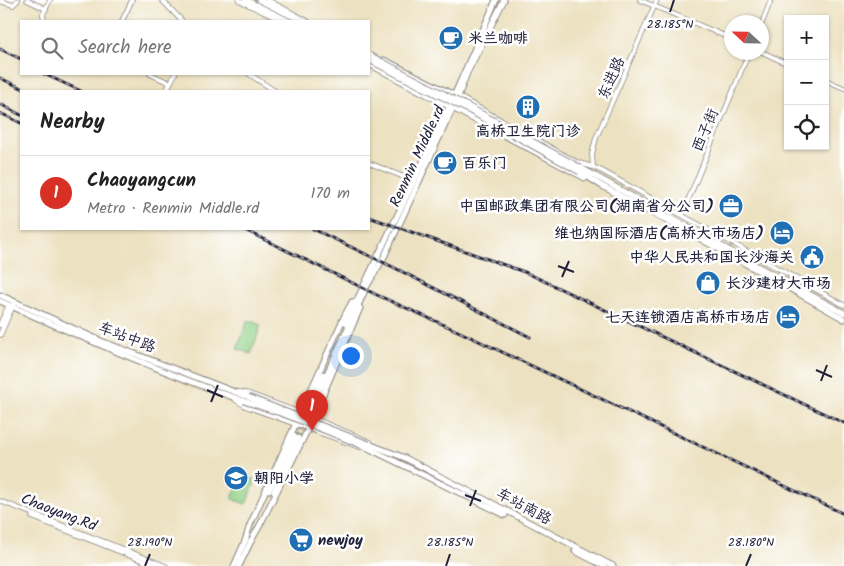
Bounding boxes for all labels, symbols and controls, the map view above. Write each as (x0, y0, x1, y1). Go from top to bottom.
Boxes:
text: 28.185°N (647, 15, 693, 34)
north arrow (724, 15, 769, 60)
map controls (784, 15, 829, 150)
button: + (784, 15, 829, 60)
search box (20, 20, 370, 75)
cafe icon: 米兰咖啡 (438, 25, 464, 51)
place label: 米兰咖啡 (468, 27, 528, 51)
text: Search here (78, 33, 172, 63)
icon: search (38, 34, 66, 62)
street label: 东进路 (592, 53, 632, 104)
button: − (784, 60, 829, 105)
building icon: 高桥卫生院门诊 (515, 94, 541, 120)
street label: Renmin Middle.rd (384, 101, 452, 211)
street label: 西子街 (686, 105, 726, 156)
button: locate (784, 105, 829, 150)
text: Nearby (40, 106, 105, 139)
place label: 高桥卫生院门诊 (475, 120, 581, 144)
cafe icon: 百乐门 (432, 150, 458, 176)
place label: 百乐门 (462, 152, 507, 176)
text: Chaoyangcun (87, 166, 196, 196)
text: 1 (54, 181, 58, 206)
text: 170 m (310, 181, 350, 206)
office icon: 中国邮政集团有限公司(湖南省分公司) (718, 193, 744, 219)
place label: 中国邮政集团有限公司(湖南省分公司) (459, 195, 714, 219)
text: Metro · Renmin Middle.rd (87, 196, 259, 221)
hotel icon: 维也纳国际酒店(高桥大市场店) (769, 220, 795, 246)
place label: 维也纳国际酒店(高桥大市场店) (554, 222, 764, 246)
public building icon: 中华人民共和国长沙海关 (799, 244, 825, 270)
place label: 中华人民共和国长沙海关 (629, 246, 794, 270)
shop icon: 长沙建材大市场 (695, 270, 721, 296)
place label: 长沙建材大市场 (726, 272, 831, 296)
hotel icon: 七天连锁酒店高桥市场店 (775, 304, 801, 330)
place label: 七天连锁酒店高桥市场店 (605, 306, 770, 330)
street label: 车站中路 (94, 316, 159, 360)
your location (338, 343, 364, 369)
pin: 1 (296, 390, 328, 431)
school or university icon: 朝阳小学 (223, 465, 249, 491)
place label: 朝阳小学 (254, 467, 314, 491)
street label: 车站南路 (491, 482, 556, 532)
street label: Chaoyang.Rd (17, 487, 101, 539)
supermarket icon: newjoy (288, 527, 314, 553)
place label: newjoy (318, 529, 363, 553)
text: 28.190°N (128, 533, 172, 552)
text: 28.185°N (427, 533, 473, 552)
text: 28.180°N (728, 533, 774, 552)

